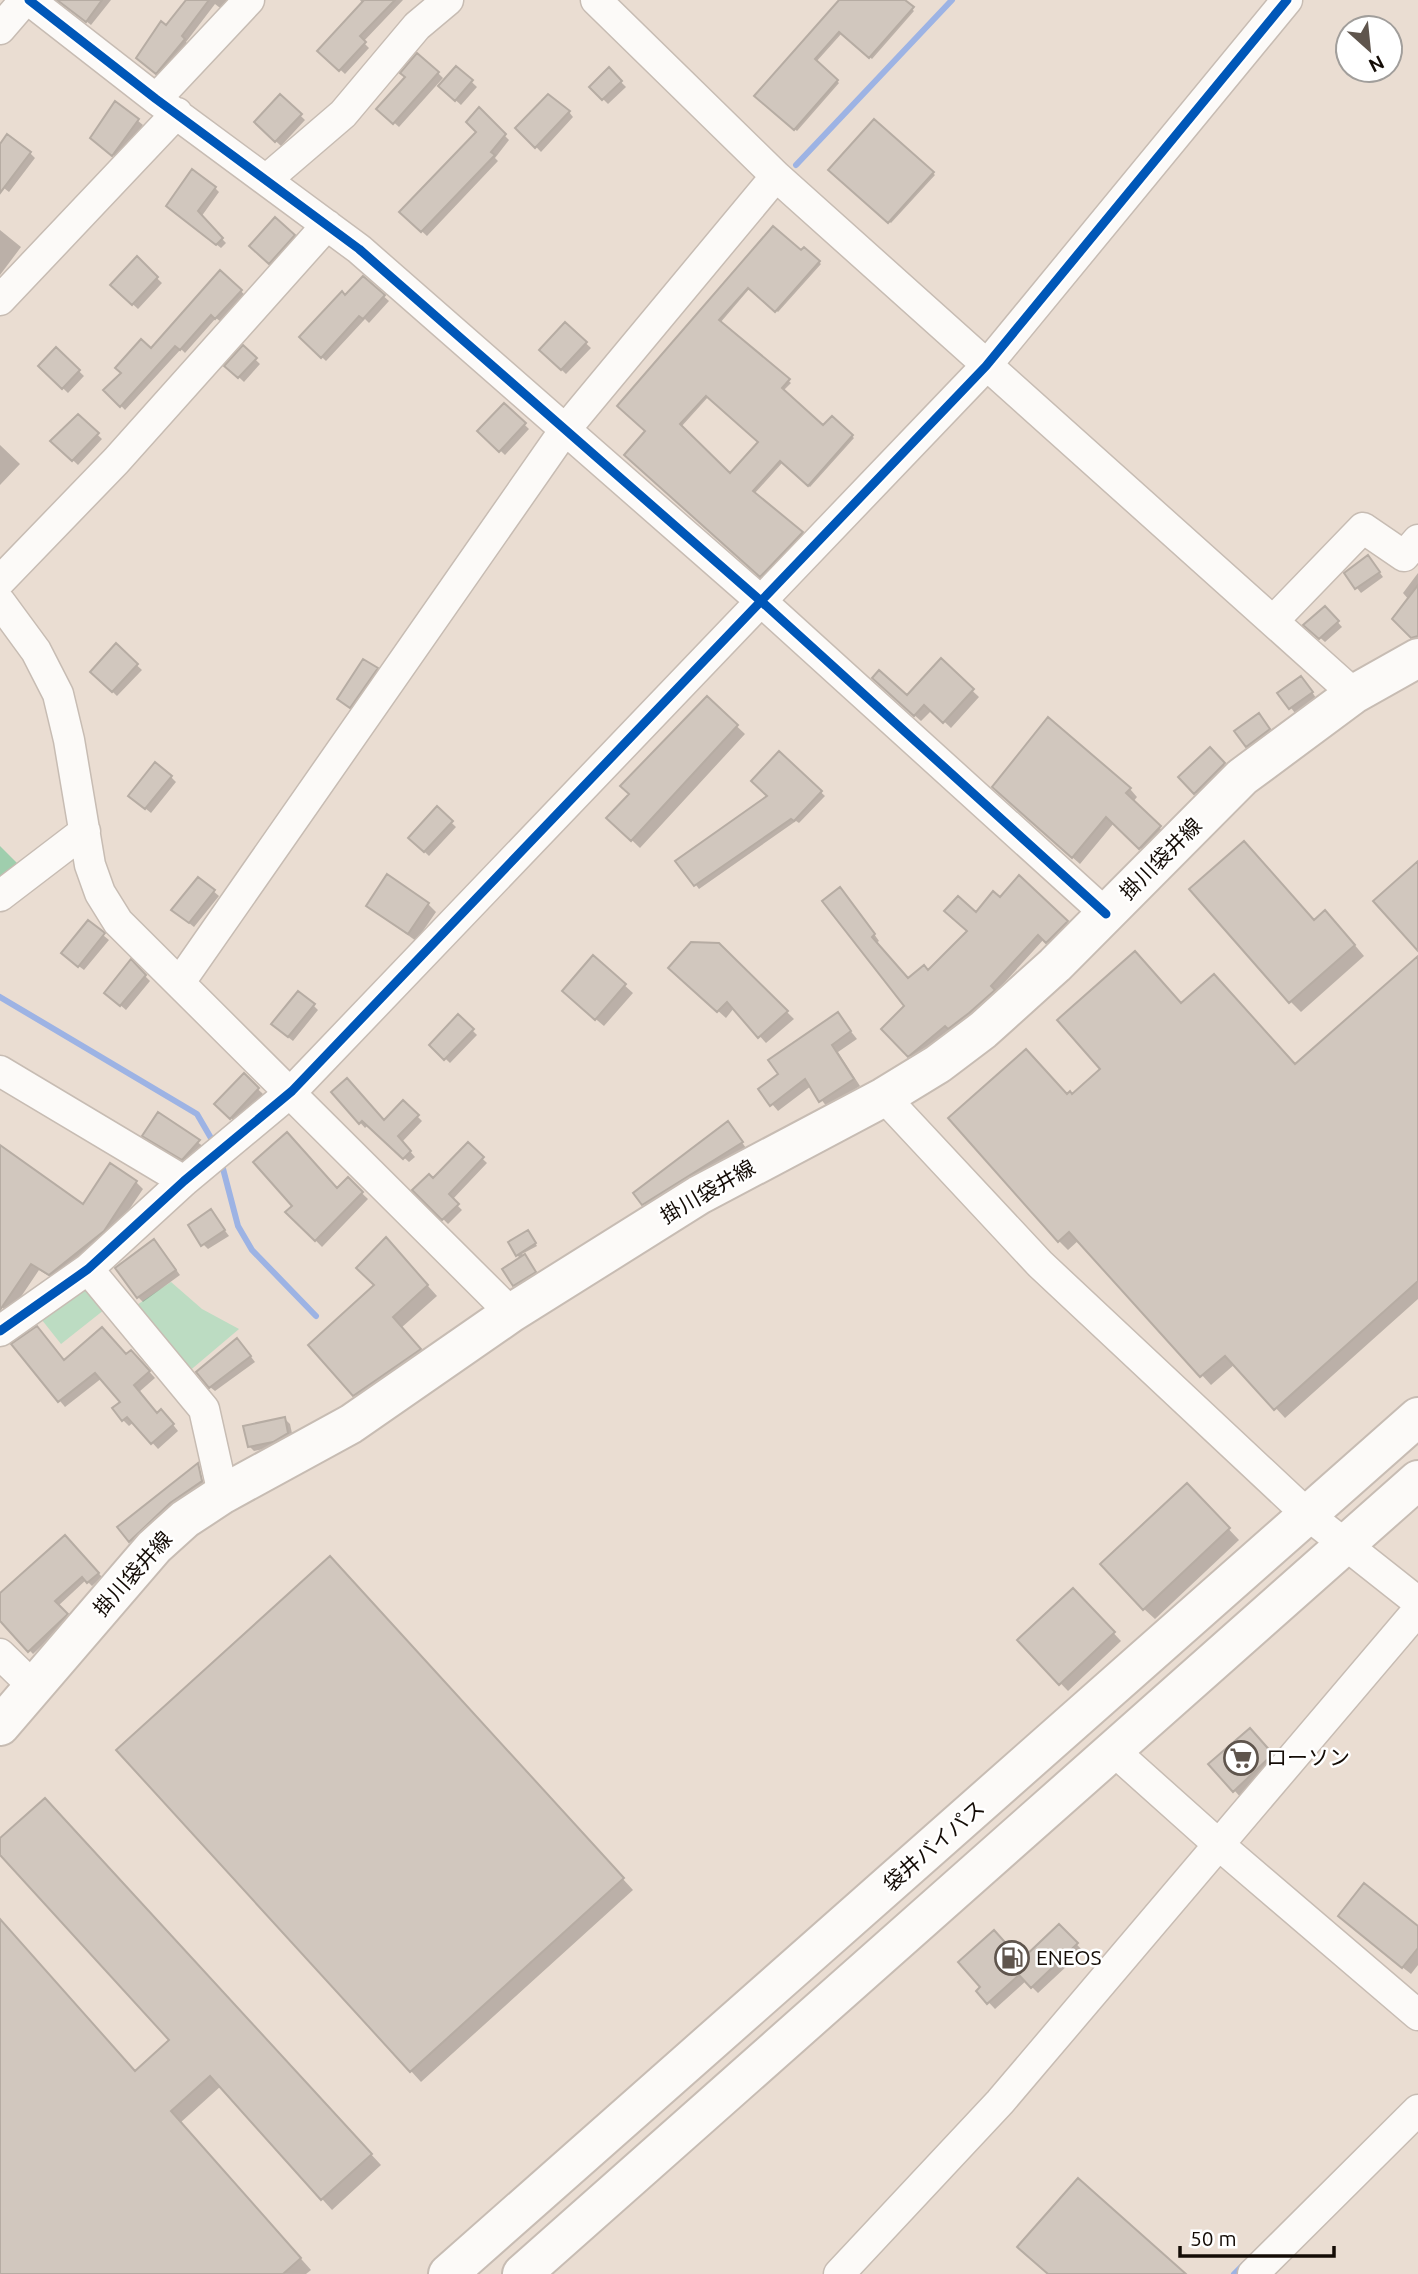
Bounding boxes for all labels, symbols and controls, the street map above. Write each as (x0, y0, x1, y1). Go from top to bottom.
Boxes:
north arrow (1334, 14, 1404, 84)
text: N (1365, 51, 1388, 77)
street label: 掛川袋井線 (1115, 813, 1206, 904)
street label: 掛川袋井線 (656, 1154, 759, 1228)
street label: 掛川袋井線 (88, 1526, 176, 1620)
supermarket icon: ローソン (1222, 1739, 1260, 1777)
place label: ローソン (1266, 1745, 1350, 1769)
street label: 袋井バイパス (878, 1795, 989, 1896)
fuel station icon: ENEOS (993, 1939, 1031, 1977)
place label: ENEOS (1036, 1945, 1102, 1969)
scale bar (1180, 2214, 1334, 2258)
text: 50 m (1190, 2226, 1237, 2250)

